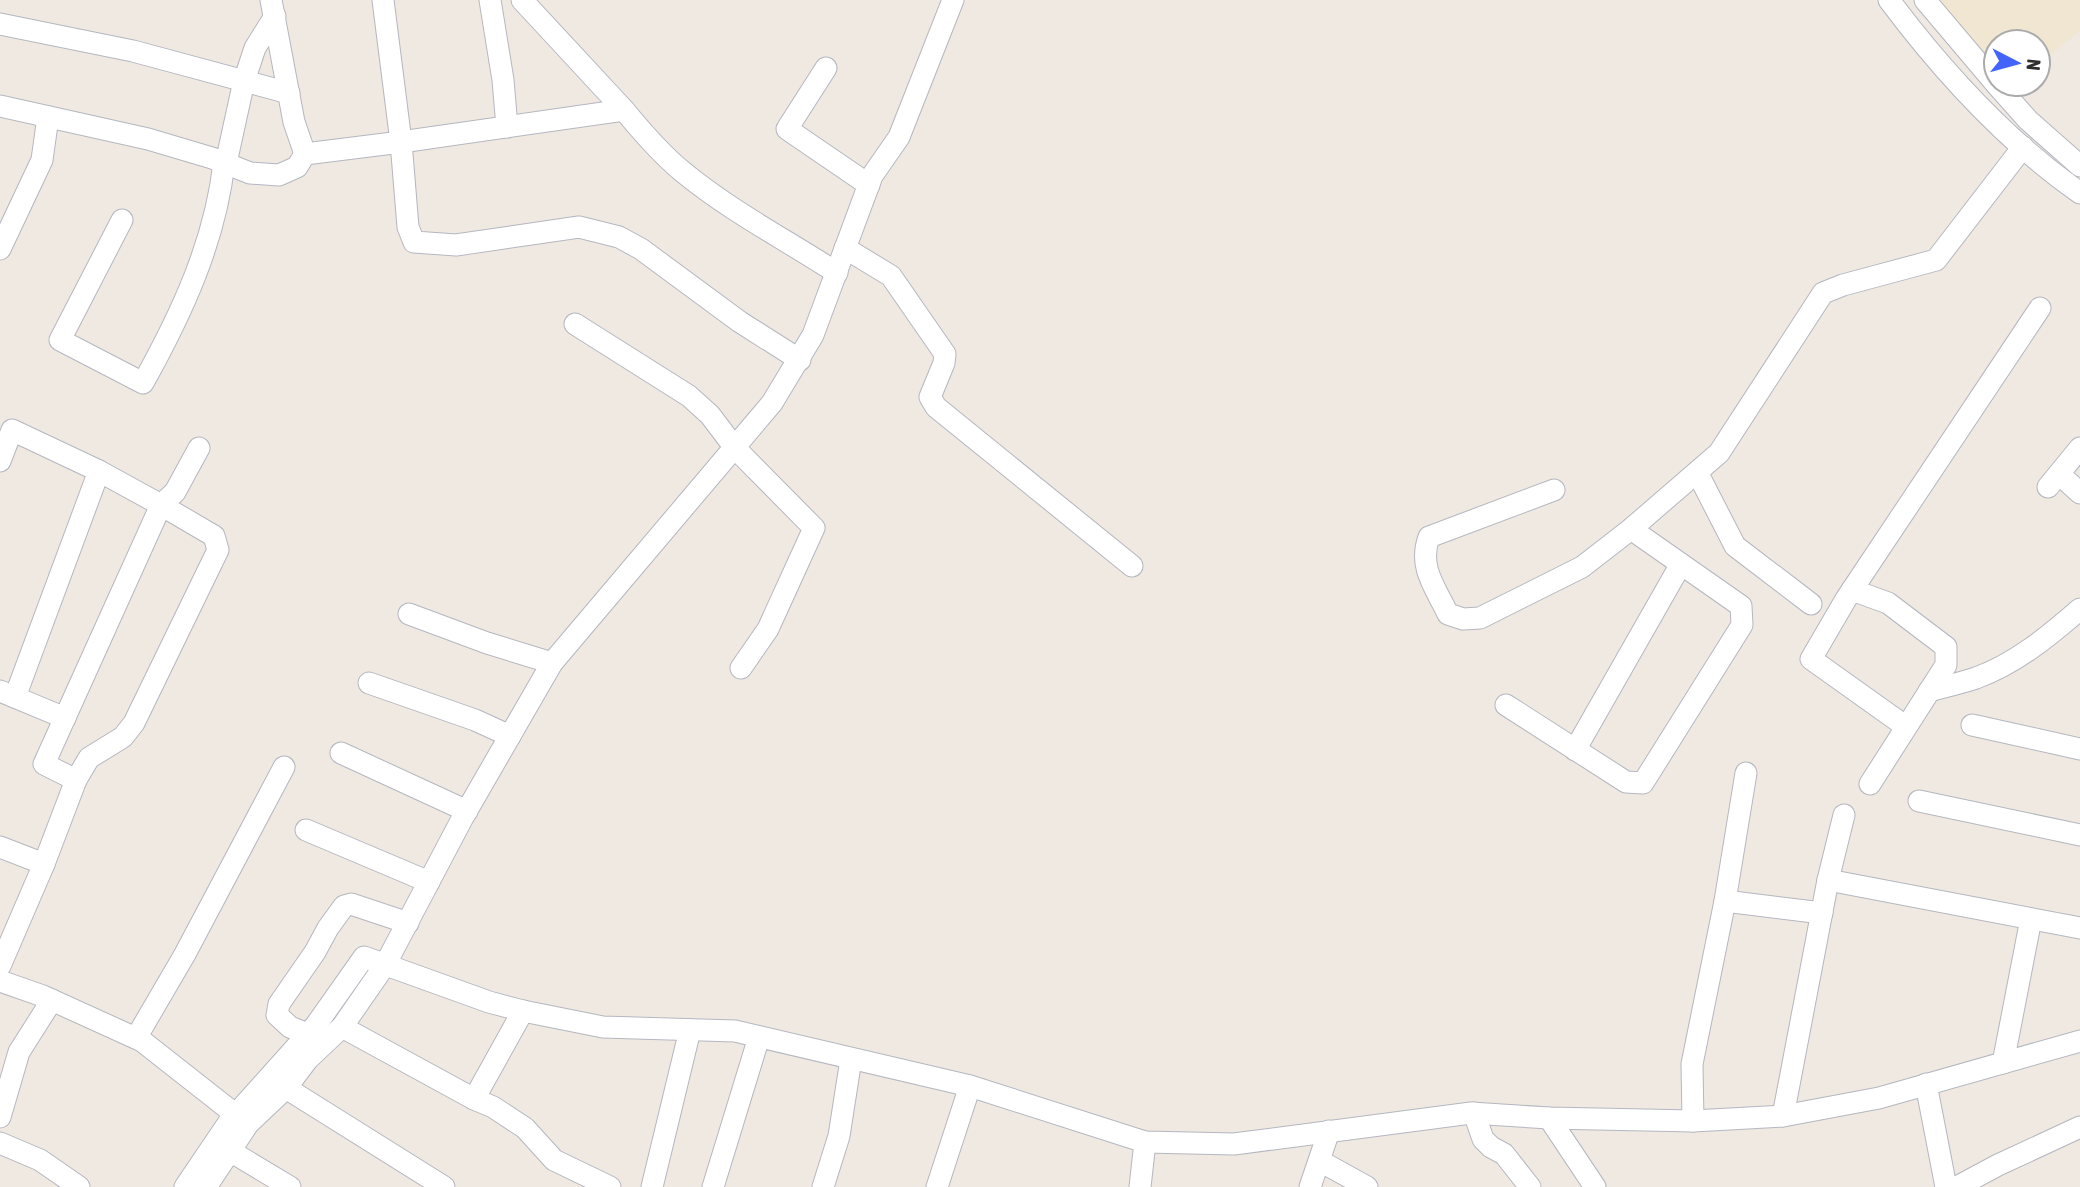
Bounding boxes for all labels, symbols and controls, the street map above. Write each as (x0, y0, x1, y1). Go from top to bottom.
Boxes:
north arrow (1982, 28, 2052, 98)
text: N (2022, 58, 2045, 72)

